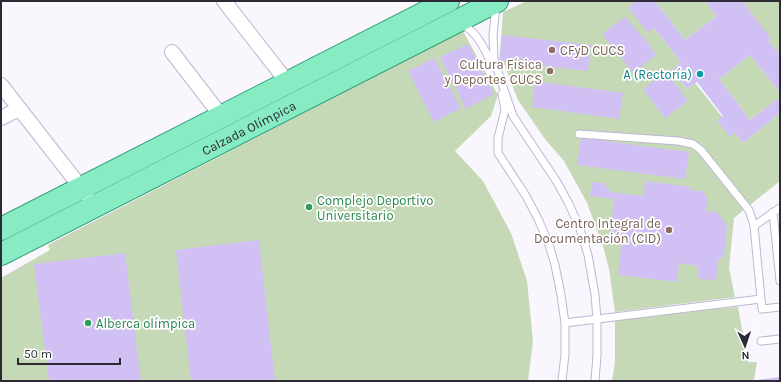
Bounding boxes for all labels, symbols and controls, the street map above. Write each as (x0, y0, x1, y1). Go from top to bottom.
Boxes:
place label: CFyD CUCS (560, 43, 624, 58)
marker: CFyD CUCS (547, 45, 557, 55)
place label: Cultura Física y Deportes CUCS (443, 57, 542, 87)
marker: Cultura Física y Deportes CUCS (545, 66, 555, 76)
place label: A (Rectoría) (623, 67, 692, 82)
marker: A (Rectoría) (695, 69, 705, 79)
street label: Calzada Olímpica (199, 98, 298, 158)
place label: Complejo Deportivo Universitario (317, 193, 433, 223)
marker: Complejo Deportivo Universitario (304, 202, 314, 212)
place label: Centro Integral de Documentación (CID) (534, 216, 661, 246)
marker: Centro Integral de Documentación (CID) (664, 225, 674, 235)
place label: Alberca olímpica (96, 316, 195, 331)
marker: Alberca olímpica (83, 318, 93, 328)
north arrow (725, 326, 765, 366)
scale bar (18, 340, 120, 366)
text: 50 m (24, 347, 52, 361)
text: N (741, 349, 750, 362)

